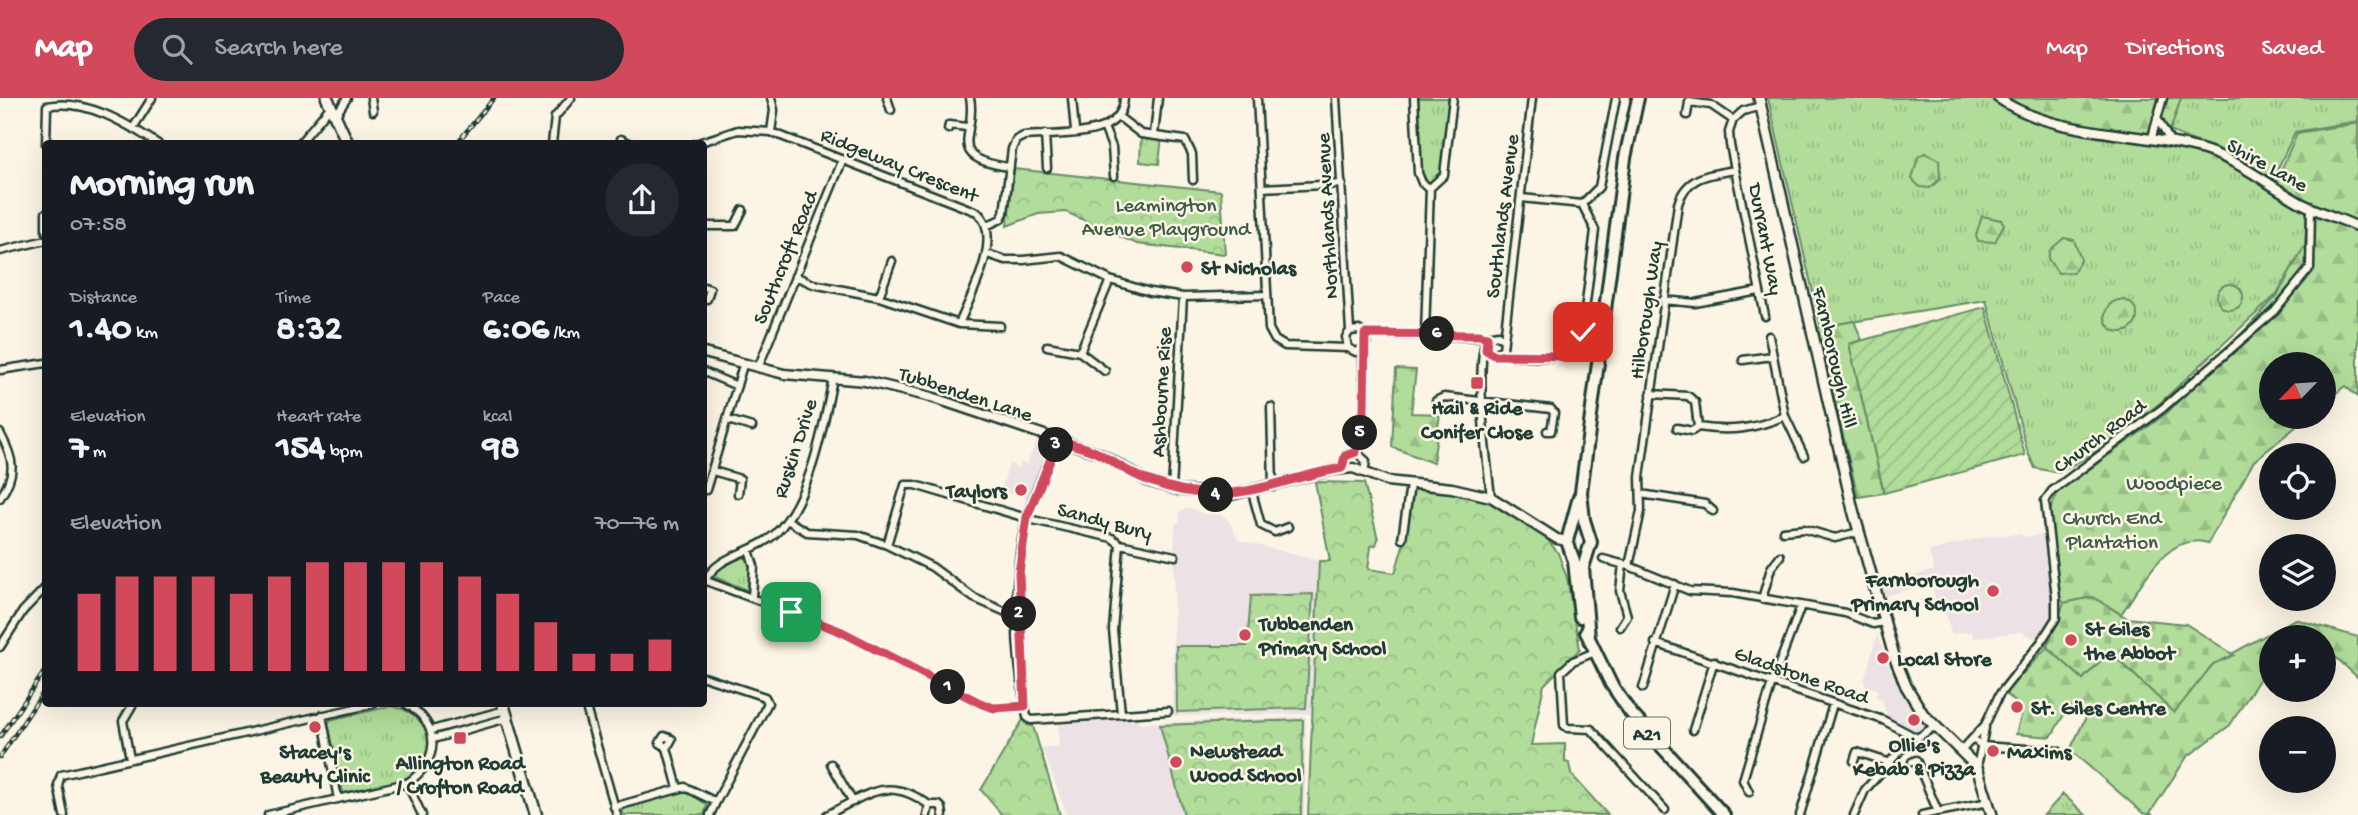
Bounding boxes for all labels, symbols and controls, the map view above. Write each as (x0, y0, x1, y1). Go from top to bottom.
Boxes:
search box (134, 18, 624, 81)
text: Map (35, 30, 92, 68)
icon: search (158, 30, 196, 68)
text: Search here (214, 34, 343, 65)
text: Map (2046, 35, 2088, 64)
text: Directions (2126, 35, 2224, 64)
text: Saved (2262, 35, 2323, 64)
street label: Ridgeway Crescent (816, 124, 983, 211)
street label: Northlands Avenue (1313, 131, 1346, 300)
street label: Southlands Avenue (1482, 132, 1527, 300)
street label: Shire Lane (2221, 135, 2312, 200)
button: share (605, 163, 679, 237)
text: Morning run (70, 164, 254, 208)
street label: Durrant Way (1740, 180, 1787, 298)
street label: Southcroft Road (749, 186, 826, 329)
park label: Leamington Avenue Playground (1082, 195, 1252, 244)
text: 07:58 (70, 212, 127, 239)
street label: Hilborough Way (1626, 240, 1671, 381)
place label: St Nicholas (1201, 258, 1297, 283)
marker: St Nicholas (1179, 259, 1195, 275)
street label: Farnborough Hill (1804, 284, 1861, 431)
text: Distance (70, 287, 137, 310)
text: Time (276, 287, 311, 310)
text: Pace (483, 287, 520, 310)
pin (1553, 302, 1613, 362)
text: 1.40 (70, 310, 132, 351)
text: 8:32 (276, 310, 342, 351)
text: 6:06 (483, 310, 549, 351)
icon: check (1564, 313, 1602, 351)
pin: 6 (1420, 316, 1454, 352)
text: km (132, 322, 158, 345)
text: /km (549, 322, 580, 345)
text: 6 (1432, 322, 1441, 345)
street label: Ashbourne Rise (1148, 325, 1179, 458)
north arrow (2259, 352, 2336, 429)
map controls (2259, 352, 2336, 793)
street label: Tubbenden Lane (894, 363, 1036, 430)
marker: Hail & Ride Conifer Close (1469, 375, 1485, 391)
street label: Church Road (2050, 394, 2154, 481)
street label: Ruskin Drive (769, 395, 826, 502)
place label: Hail & Ride Conifer Close (1420, 398, 1534, 447)
text: Elevation (70, 406, 146, 429)
text: Heart rate (276, 406, 361, 429)
text: kcal (483, 406, 512, 429)
pin: 5 (1342, 416, 1378, 450)
text: 5 (1355, 421, 1365, 444)
pin: 3 (1038, 428, 1074, 462)
text: 7 (70, 429, 88, 470)
text: 154 (276, 429, 325, 470)
text: 98 (483, 429, 519, 470)
text: 3 (1051, 433, 1060, 456)
text: m (88, 441, 106, 464)
text: bpm (325, 441, 363, 464)
button: locate (2259, 443, 2336, 520)
park label: Woodpiece (2126, 473, 2223, 498)
pin: 4 (1198, 478, 1234, 512)
place label: Taylors (944, 481, 1008, 506)
marker: Taylors (1013, 482, 1029, 498)
text: 4 (1211, 483, 1220, 506)
street label: Sandy Bury (1054, 499, 1154, 548)
park label: Church End Plantation (2063, 508, 2163, 557)
text: Elevation (70, 511, 161, 538)
text: 70–76 m (594, 511, 679, 538)
button: layers (2259, 534, 2336, 611)
place label: Farnborough Primary School (1851, 570, 1980, 619)
pin (761, 582, 821, 642)
marker: Farnborough Primary School (1985, 583, 2001, 599)
icon: arrive (772, 593, 810, 631)
pin: 2 (1002, 596, 1036, 632)
text: 2 (1014, 602, 1023, 625)
place label: Tubbenden Primary School (1257, 614, 1387, 663)
place label: St Giles the Abbot (2083, 619, 2177, 668)
button: + (2259, 625, 2336, 702)
marker: Tubbenden Primary School (1237, 627, 1253, 643)
marker: St Giles the Abbot (2063, 632, 2079, 648)
street label: Gladstone Road (1730, 643, 1873, 713)
place label: Local Store (1897, 649, 1993, 674)
marker: Local Store (1875, 650, 1891, 666)
pin: 1 (930, 670, 965, 704)
text: 1 (944, 675, 951, 698)
place label: St. Giles Centre (2031, 698, 2167, 723)
marker: St. Giles Centre (2009, 699, 2025, 715)
marker: Ollie's Kebab & Pizza (1906, 712, 1922, 728)
button: − (2259, 716, 2336, 793)
road number: A21 (1624, 718, 1670, 748)
marker: Stacey's Beauty Clinic (307, 719, 323, 735)
marker: Allington Road / Crofton Road (452, 730, 468, 746)
place label: Ollie's Kebab & Pizza (1852, 735, 1976, 784)
place label: Newstead Wood School (1189, 741, 1302, 790)
place label: Stacey's Beauty Clinic (259, 742, 371, 791)
place label: Maxims (2007, 742, 2073, 767)
marker: Maxims (1985, 743, 2001, 759)
place label: Allington Road / Crofton Road (395, 753, 527, 802)
marker: Newstead Wood School (1168, 754, 1184, 770)

